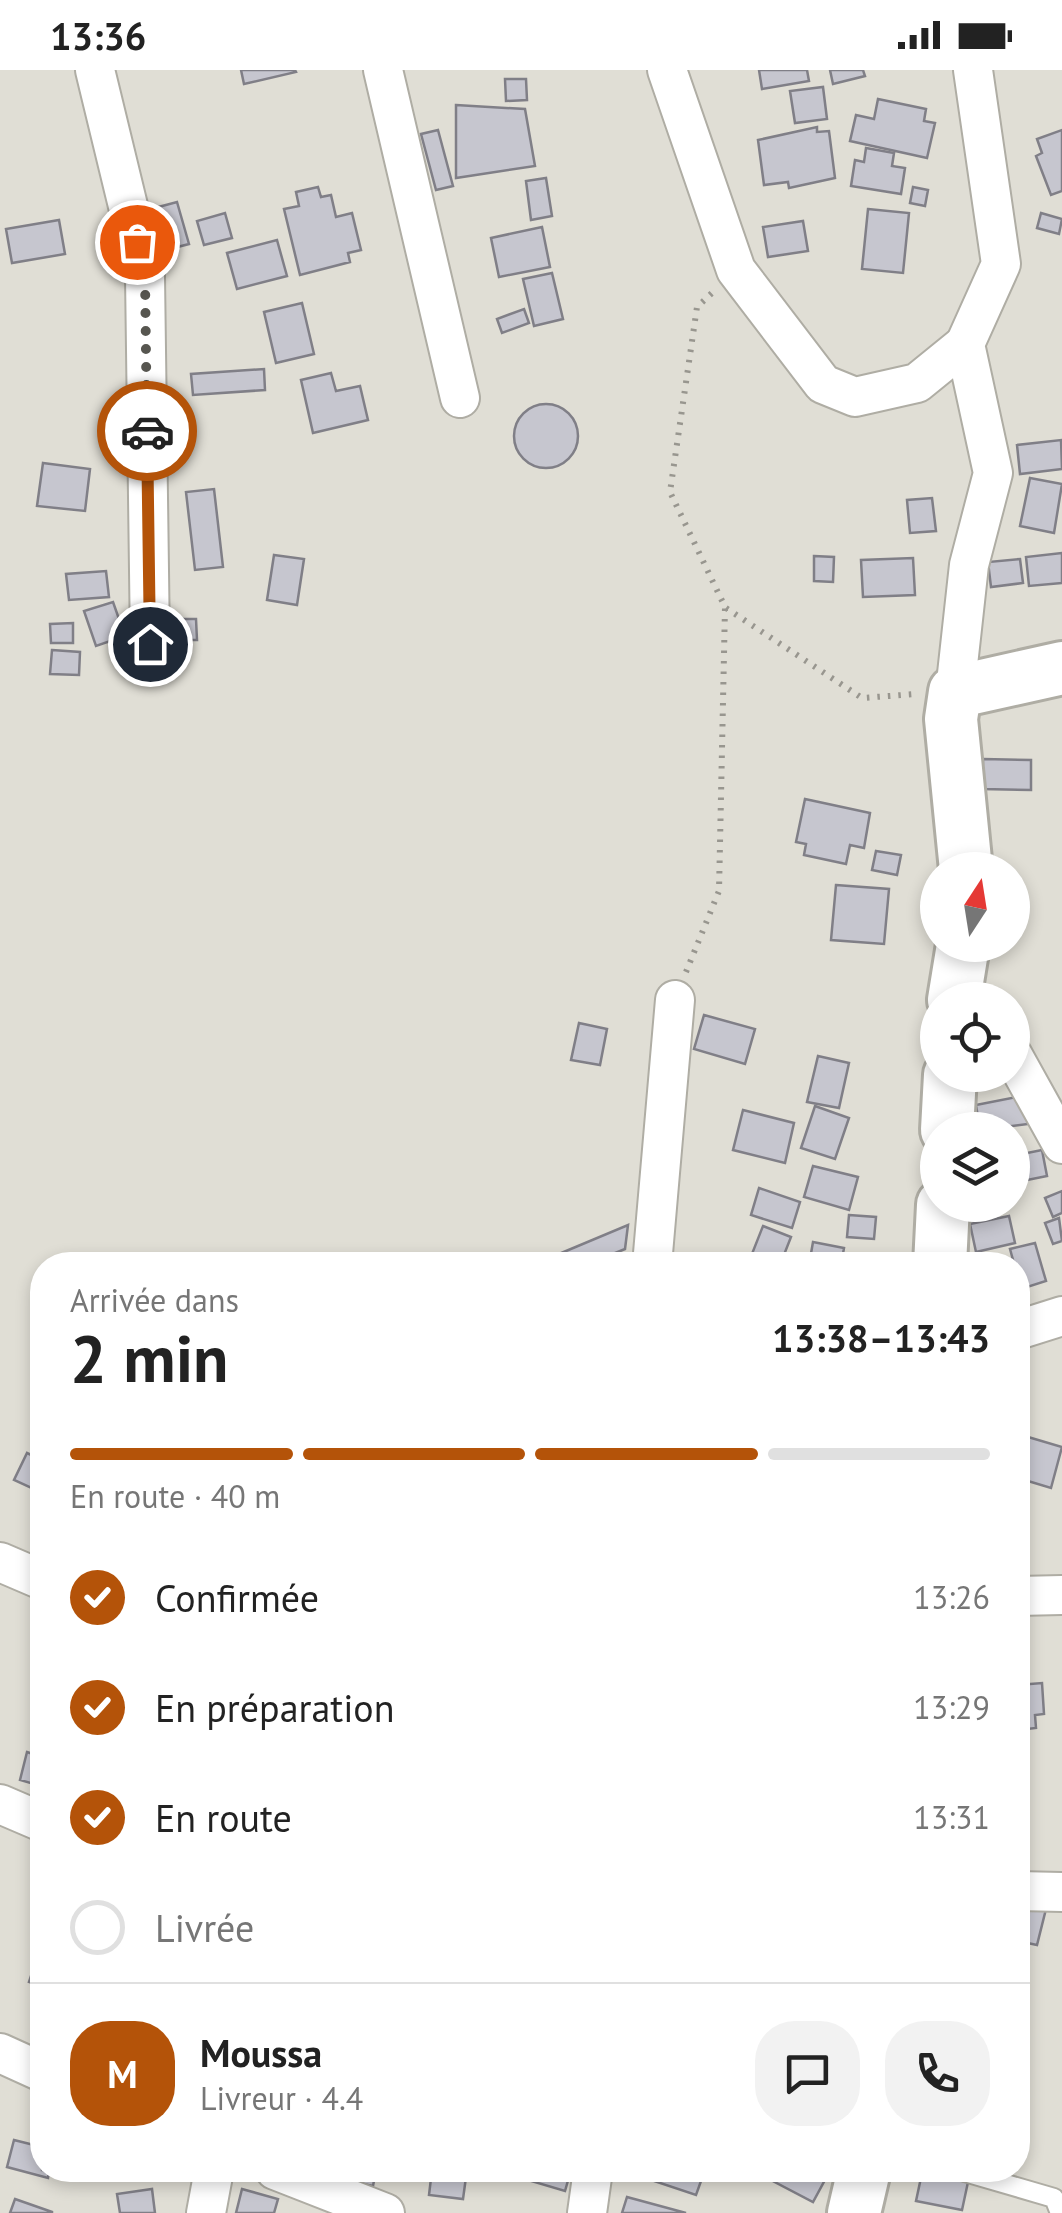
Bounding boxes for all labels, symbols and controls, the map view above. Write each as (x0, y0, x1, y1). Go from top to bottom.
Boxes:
text: 13:36 (50, 11, 146, 60)
pin (95, 200, 180, 285)
icon: bag (110, 215, 165, 270)
courier (97, 381, 197, 481)
icon: car (120, 404, 175, 459)
pin (108, 602, 193, 687)
icon: home (123, 617, 178, 672)
north arrow (920, 852, 1030, 962)
map controls (920, 852, 1030, 1222)
button: locate (920, 982, 1030, 1092)
button: layers (920, 1112, 1030, 1222)
text: Arrivée dans (70, 1279, 239, 1321)
text: 13:38–13:43 (772, 1313, 990, 1362)
text: 2 min (70, 1316, 229, 1400)
text: En route · 40 m (70, 1475, 280, 1517)
icon: check (70, 1570, 125, 1625)
text: Confirmée (155, 1573, 319, 1622)
text: 13:26 (913, 1576, 990, 1618)
icon: check (70, 1680, 125, 1735)
text: En préparation (155, 1683, 394, 1732)
text: 13:29 (913, 1686, 990, 1728)
icon: check (70, 1790, 125, 1845)
text: En route (155, 1793, 292, 1842)
text: 13:31 (913, 1796, 990, 1838)
text: Livrée (155, 1903, 254, 1952)
button: chat (755, 2021, 860, 2126)
button: phone (885, 2021, 990, 2126)
text: Moussa (200, 2028, 322, 2077)
text: M (107, 2049, 138, 2098)
text: Livreur · 4.4 (200, 2077, 363, 2119)

